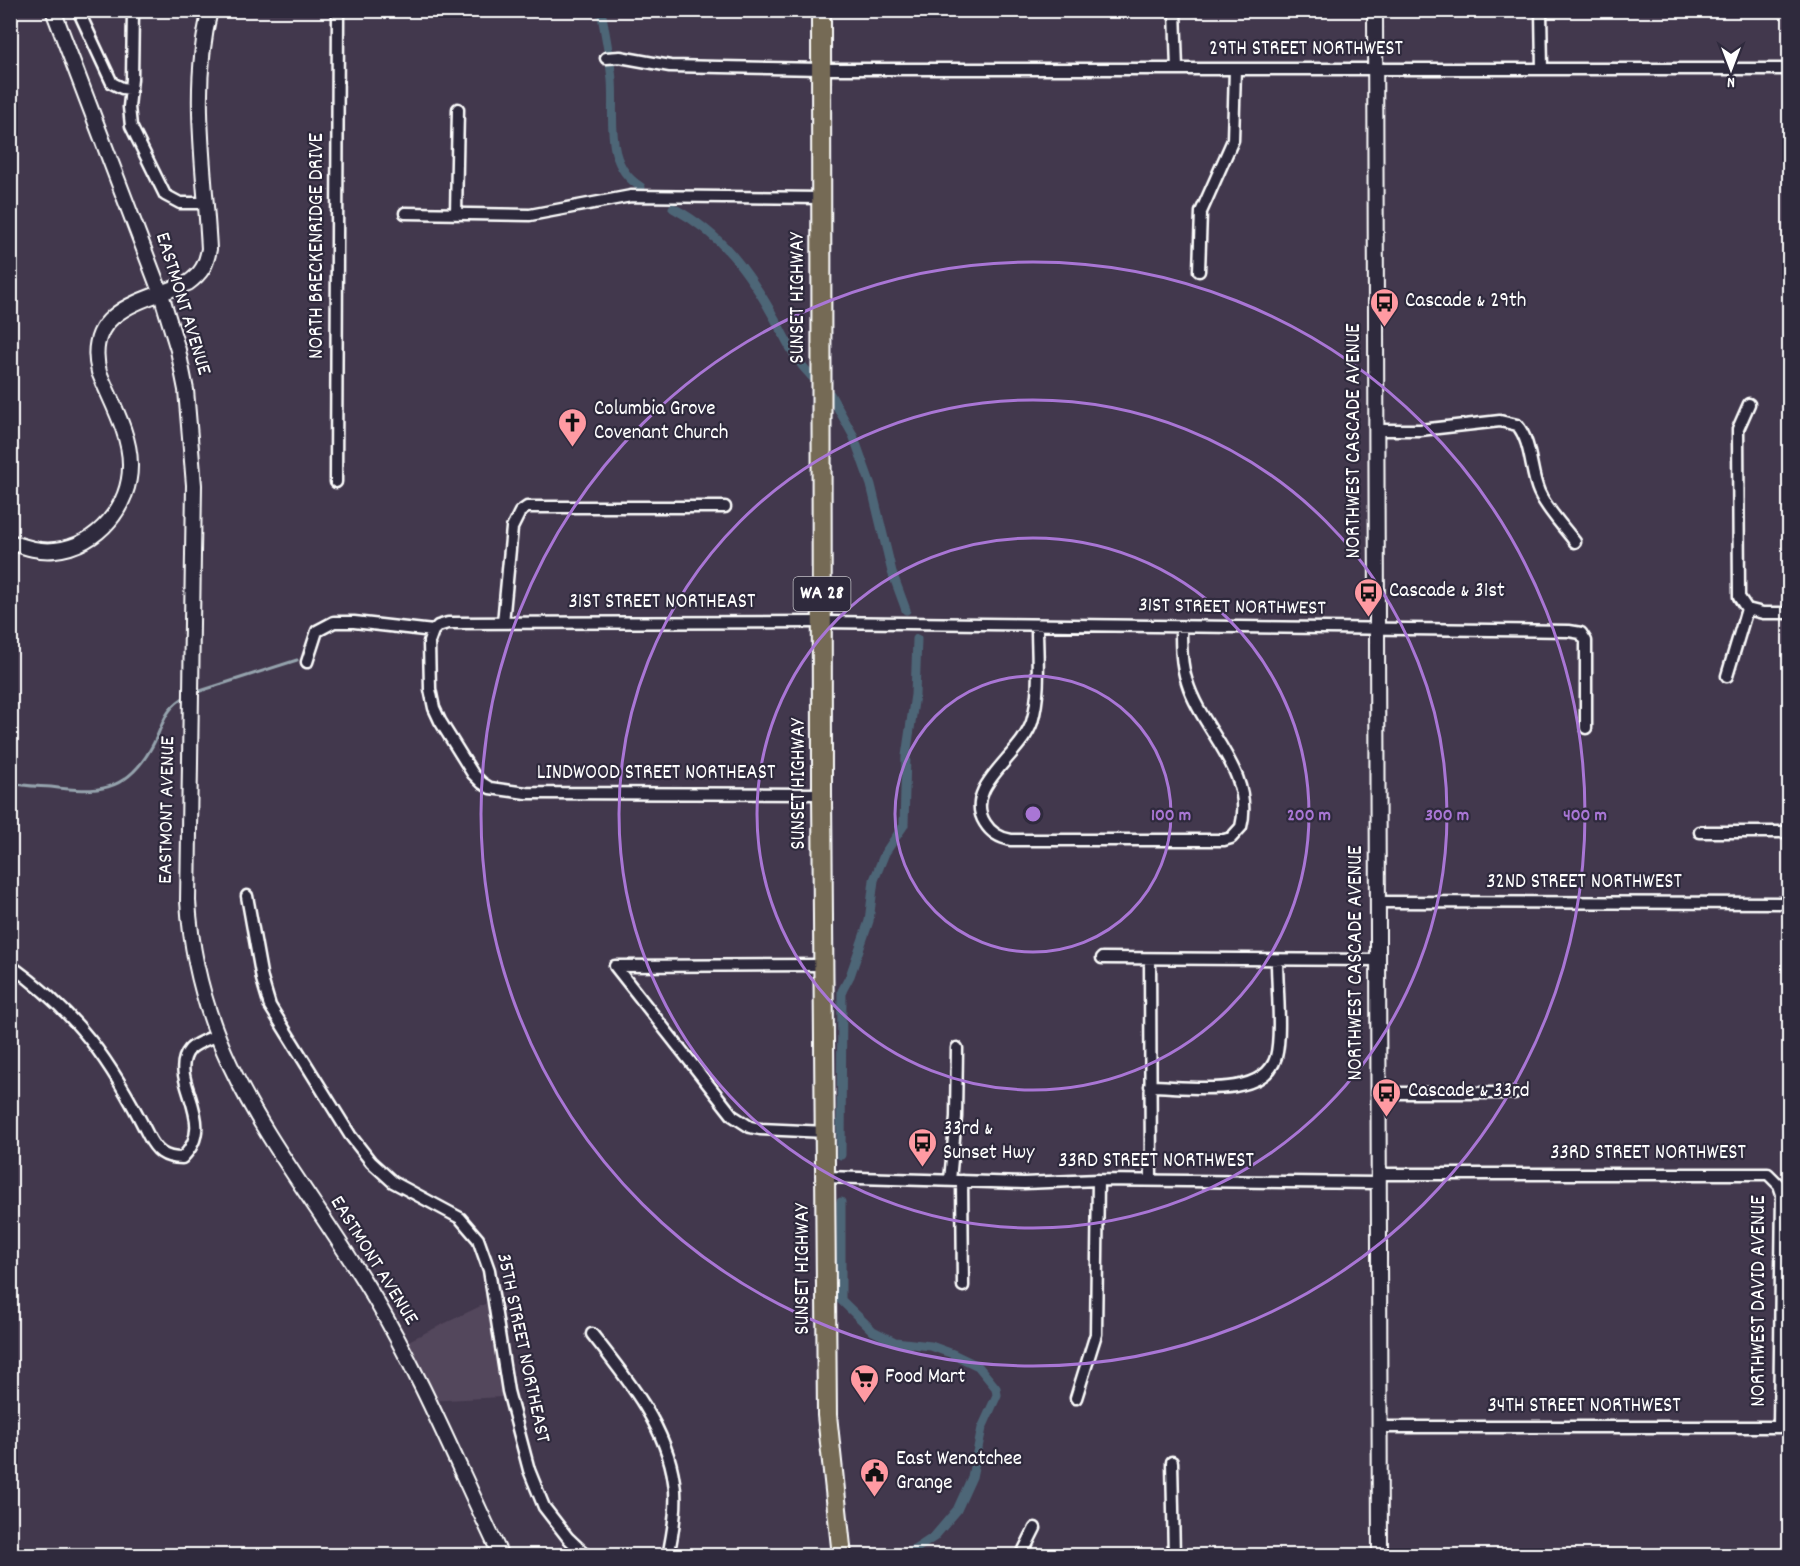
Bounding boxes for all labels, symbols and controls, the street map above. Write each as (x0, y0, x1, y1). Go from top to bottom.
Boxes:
street label: 29TH STREET NORTHWEST (1209, 35, 1404, 65)
north arrow (1701, 39, 1761, 99)
text: N (1727, 70, 1735, 93)
street label: NORTH BRECKENRIDGE DRIVE (303, 133, 333, 359)
street label: EASTMONT AVENUE (146, 229, 218, 379)
street label: SUNSET HIGHWAY (784, 231, 814, 364)
bus stop icon: Cascade & 29th (1368, 286, 1400, 328)
place label: Cascade & 29th (1405, 287, 1526, 317)
street label: NORTHWEST CASCADE AVENUE (1340, 323, 1370, 559)
place label: Columbia Grove Covenant Church (594, 395, 728, 449)
church icon: Columbia Grove Covenant Church (557, 406, 589, 448)
bus stop icon: Cascade & 31st (1352, 576, 1384, 618)
road number: WA 28 (794, 577, 850, 611)
place label: Cascade & 31st (1389, 577, 1505, 607)
street label: 31ST STREET NORTHEAST (568, 588, 756, 618)
street label: 31ST STREET NORTHWEST (1138, 591, 1327, 625)
street label: SUNSET HIGHWAY (785, 717, 815, 850)
street label: EASTMONT AVENUE (152, 735, 184, 884)
street label: LINDWOOD STREET NORTHEAST (537, 759, 776, 789)
centre of rings (1023, 804, 1043, 824)
text: 100 m (1151, 804, 1191, 829)
text: 200 m (1287, 804, 1331, 829)
text: 300 m (1425, 804, 1469, 829)
text: 400 m (1563, 804, 1607, 829)
street label: NORTHWEST CASCADE AVENUE (1342, 845, 1372, 1081)
street label: 32ND STREET NORTHWEST (1486, 868, 1682, 898)
bus stop icon: Cascade & 33rd (1371, 1076, 1403, 1118)
place label: Cascade & 33rd (1408, 1077, 1530, 1107)
place label: 33rd & Sunset Hwy (943, 1115, 1035, 1169)
bus stop icon: 33rd & Sunset Hwy (906, 1126, 938, 1168)
street label: 33RD STREET NORTHWEST (1550, 1139, 1746, 1169)
street label: 33RD STREET NORTHWEST (1058, 1147, 1254, 1177)
street label: EASTMONT AVENUE (321, 1190, 425, 1332)
street label: NORTHWEST DAVID AVENUE (1745, 1195, 1775, 1407)
street label: SUNSET HIGHWAY (789, 1202, 819, 1335)
street label: 35TH STREET NORTHEAST (487, 1250, 557, 1446)
supermarket icon: Food Mart (848, 1362, 880, 1404)
place label: Food Mart (885, 1363, 966, 1393)
street label: 34TH STREET NORTHWEST (1487, 1392, 1681, 1422)
place label: East Wenatchee Grange (896, 1445, 1022, 1499)
public building icon: East Wenatchee Grange (859, 1456, 891, 1498)

